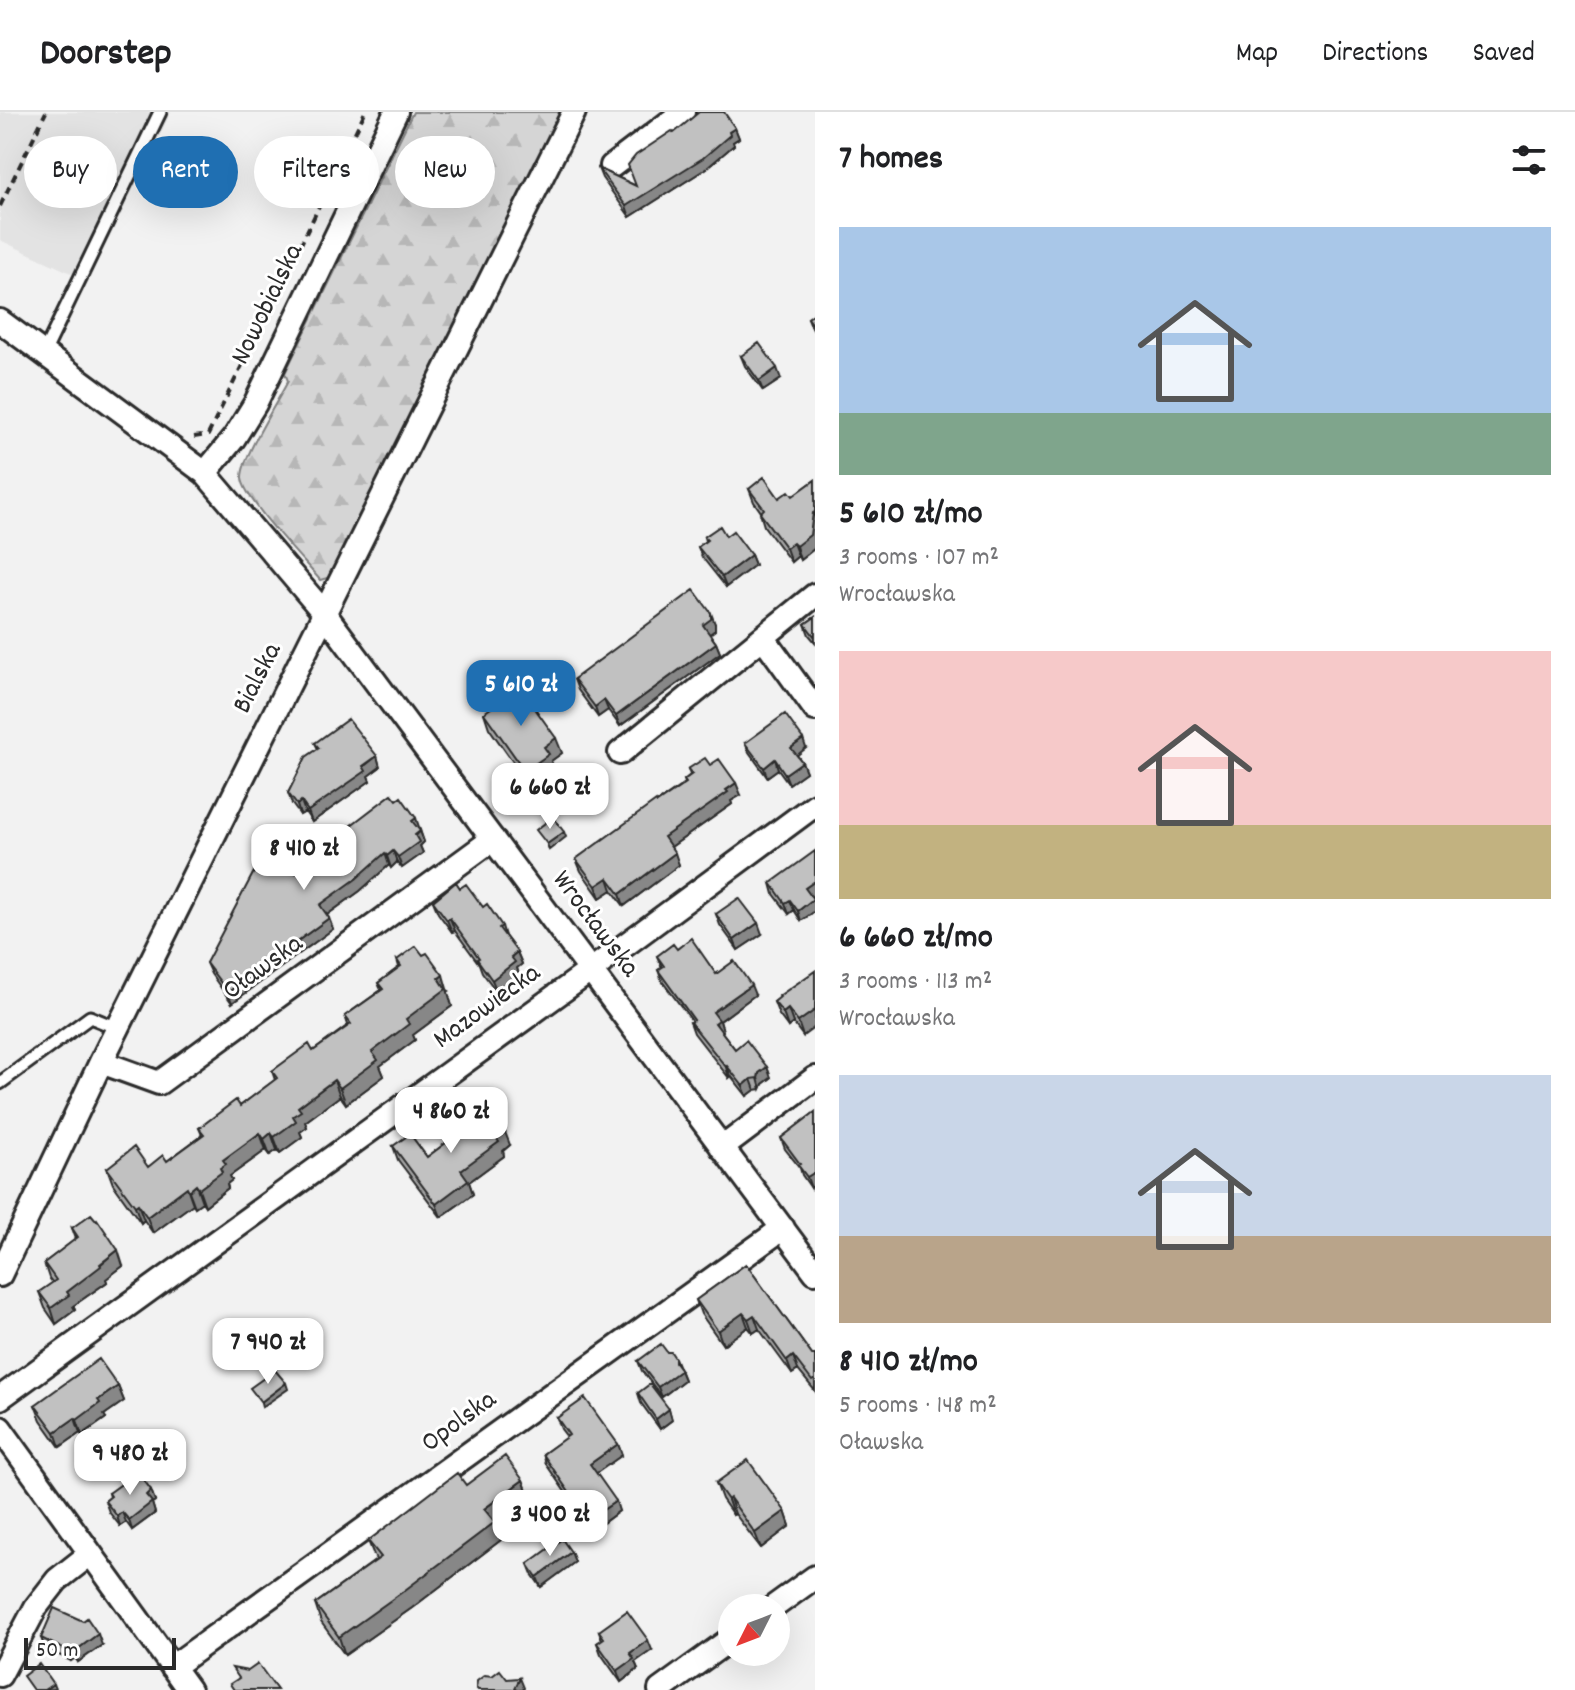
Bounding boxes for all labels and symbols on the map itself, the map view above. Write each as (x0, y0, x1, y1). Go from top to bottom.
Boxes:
street label: Nowobialska (222, 237, 316, 372)
street label: Bialska (224, 636, 294, 721)
pin: 5 610 zł (438, 660, 604, 728)
pin: 6 660 zł (467, 763, 633, 831)
pin: 8 410 zł (221, 824, 387, 892)
street label: Wrocławska (540, 863, 648, 988)
street label: Oławska (216, 926, 313, 1012)
street label: Mazowiecka (426, 955, 551, 1061)
pin: 4 860 zł (368, 1087, 534, 1155)
pin: 7 940 zł (185, 1318, 351, 1386)
street label: Opolska (414, 1381, 507, 1464)
pin: 9 480 zł (47, 1429, 213, 1497)
pin: 3 400 zł (467, 1490, 633, 1558)
north arrow (718, 1594, 790, 1666)
scale bar (24, 1634, 176, 1670)

